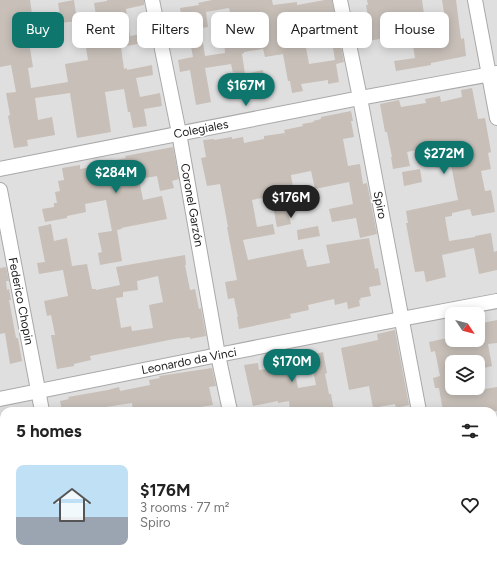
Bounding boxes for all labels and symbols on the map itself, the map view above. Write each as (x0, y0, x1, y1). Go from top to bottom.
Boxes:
pin: $167M (218, 73, 274, 107)
street label: Colegiales (172, 117, 230, 141)
pin: $272M (416, 141, 472, 175)
pin: $284M (88, 160, 144, 194)
street label: Coronel Garzón (178, 162, 206, 248)
pin: $176M (263, 185, 319, 219)
street label: Spiro (370, 190, 390, 220)
street label: Federico Chopin (6, 256, 36, 346)
north arrow (445, 307, 485, 347)
street label: Leonardo da Vinci (140, 345, 238, 377)
pin: $170M (264, 349, 320, 383)

